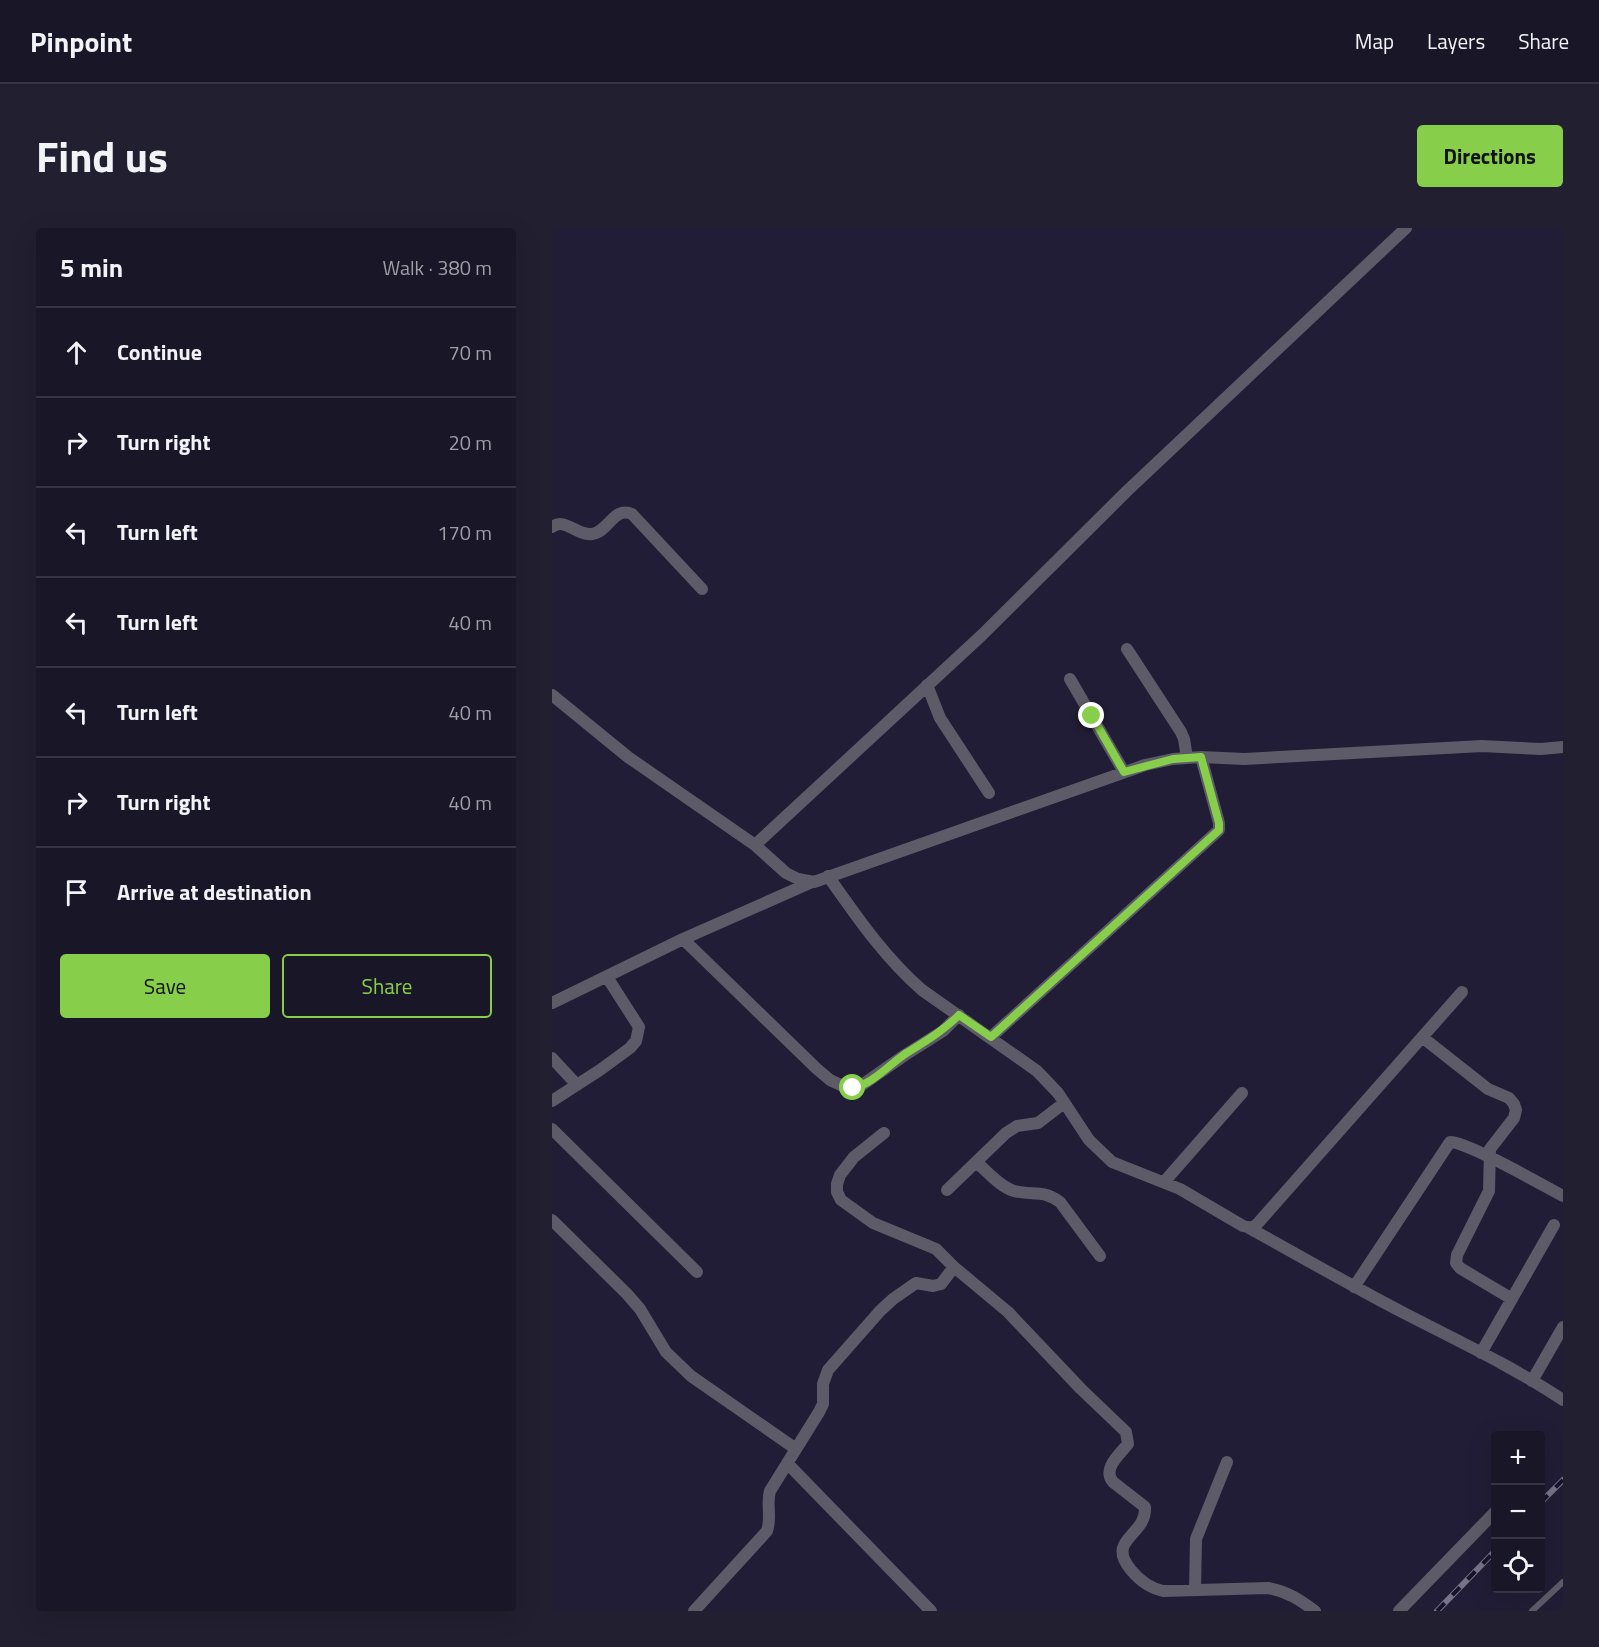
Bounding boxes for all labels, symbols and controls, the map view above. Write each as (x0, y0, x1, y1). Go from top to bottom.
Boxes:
text: Pinpoint (30, 20, 132, 63)
text: Map (1355, 25, 1394, 57)
text: Layers (1427, 25, 1485, 57)
text: Share (1518, 25, 1569, 57)
text: Find us (36, 124, 168, 188)
button: Directions (1417, 125, 1563, 187)
text: 5 min (60, 248, 123, 287)
text: Walk · 380 m (383, 252, 492, 283)
text: Continue (117, 335, 202, 369)
icon: ahead (60, 336, 93, 369)
text: 70 m (448, 337, 492, 368)
text: Turn right (117, 425, 211, 459)
icon: right (60, 426, 93, 459)
text: 20 m (448, 427, 492, 458)
text: Turn left (117, 515, 198, 549)
icon: left (60, 516, 93, 549)
text: 170 m (437, 517, 492, 548)
text: Turn left (117, 605, 198, 639)
icon: left (60, 606, 93, 639)
text: 40 m (448, 607, 492, 638)
text: Turn left (117, 695, 198, 729)
icon: left (60, 696, 93, 729)
text: 40 m (448, 697, 492, 728)
route end (1078, 702, 1104, 728)
text: Turn right (117, 785, 211, 819)
icon: right (60, 786, 93, 819)
text: 40 m (448, 787, 492, 818)
text: Arrive at destination (117, 875, 312, 909)
icon: arrive (60, 876, 93, 909)
button: Save (60, 954, 270, 1018)
button: Share (282, 954, 492, 1018)
route start (839, 1074, 865, 1100)
map controls (1491, 1431, 1545, 1593)
button: + (1491, 1431, 1545, 1485)
button: − (1491, 1485, 1545, 1539)
button: locate (1491, 1539, 1545, 1593)

